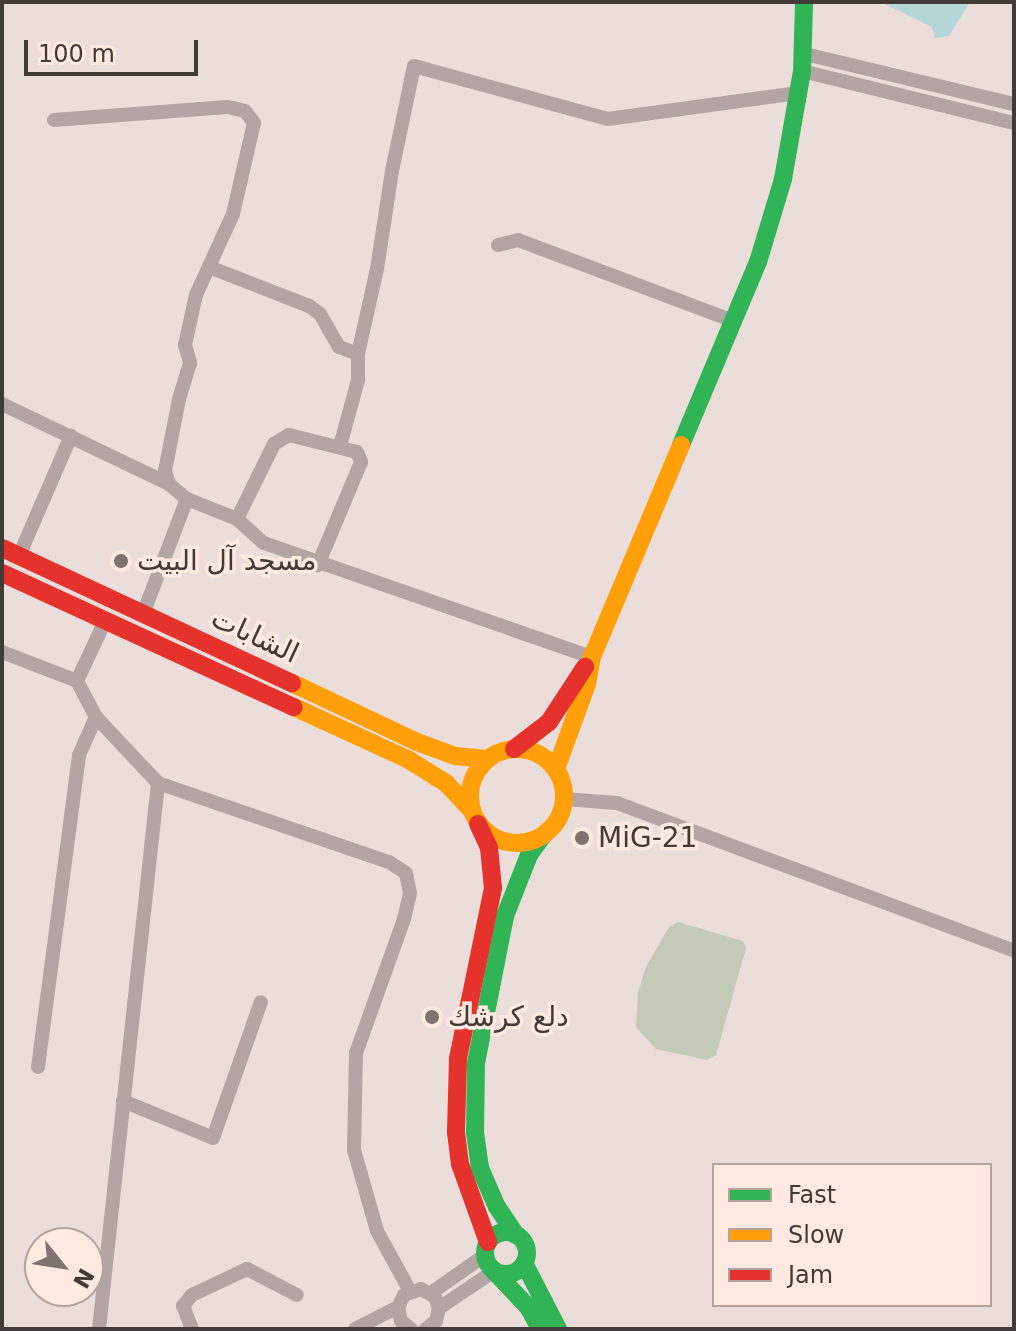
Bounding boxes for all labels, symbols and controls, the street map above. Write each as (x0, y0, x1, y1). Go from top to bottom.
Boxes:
scale bar (28, 24, 202, 74)
text: 100 m (38, 40, 115, 68)
place label: مسجد آل البيت (137, 544, 316, 578)
marker: مسجد آل البيت (112, 552, 130, 570)
street label: الشابات (206, 601, 304, 671)
place label: MiG-21 (598, 821, 697, 855)
marker: MiG-21 (573, 829, 591, 847)
place label: دلع كرشك (448, 1000, 569, 1034)
marker: دلع كرشك (423, 1008, 441, 1026)
legend (712, 1163, 992, 1307)
text: Fast (788, 1181, 836, 1209)
text: Slow (788, 1221, 844, 1249)
north arrow (24, 1227, 104, 1307)
text: Jam (788, 1261, 833, 1289)
text: N (68, 1264, 99, 1292)

